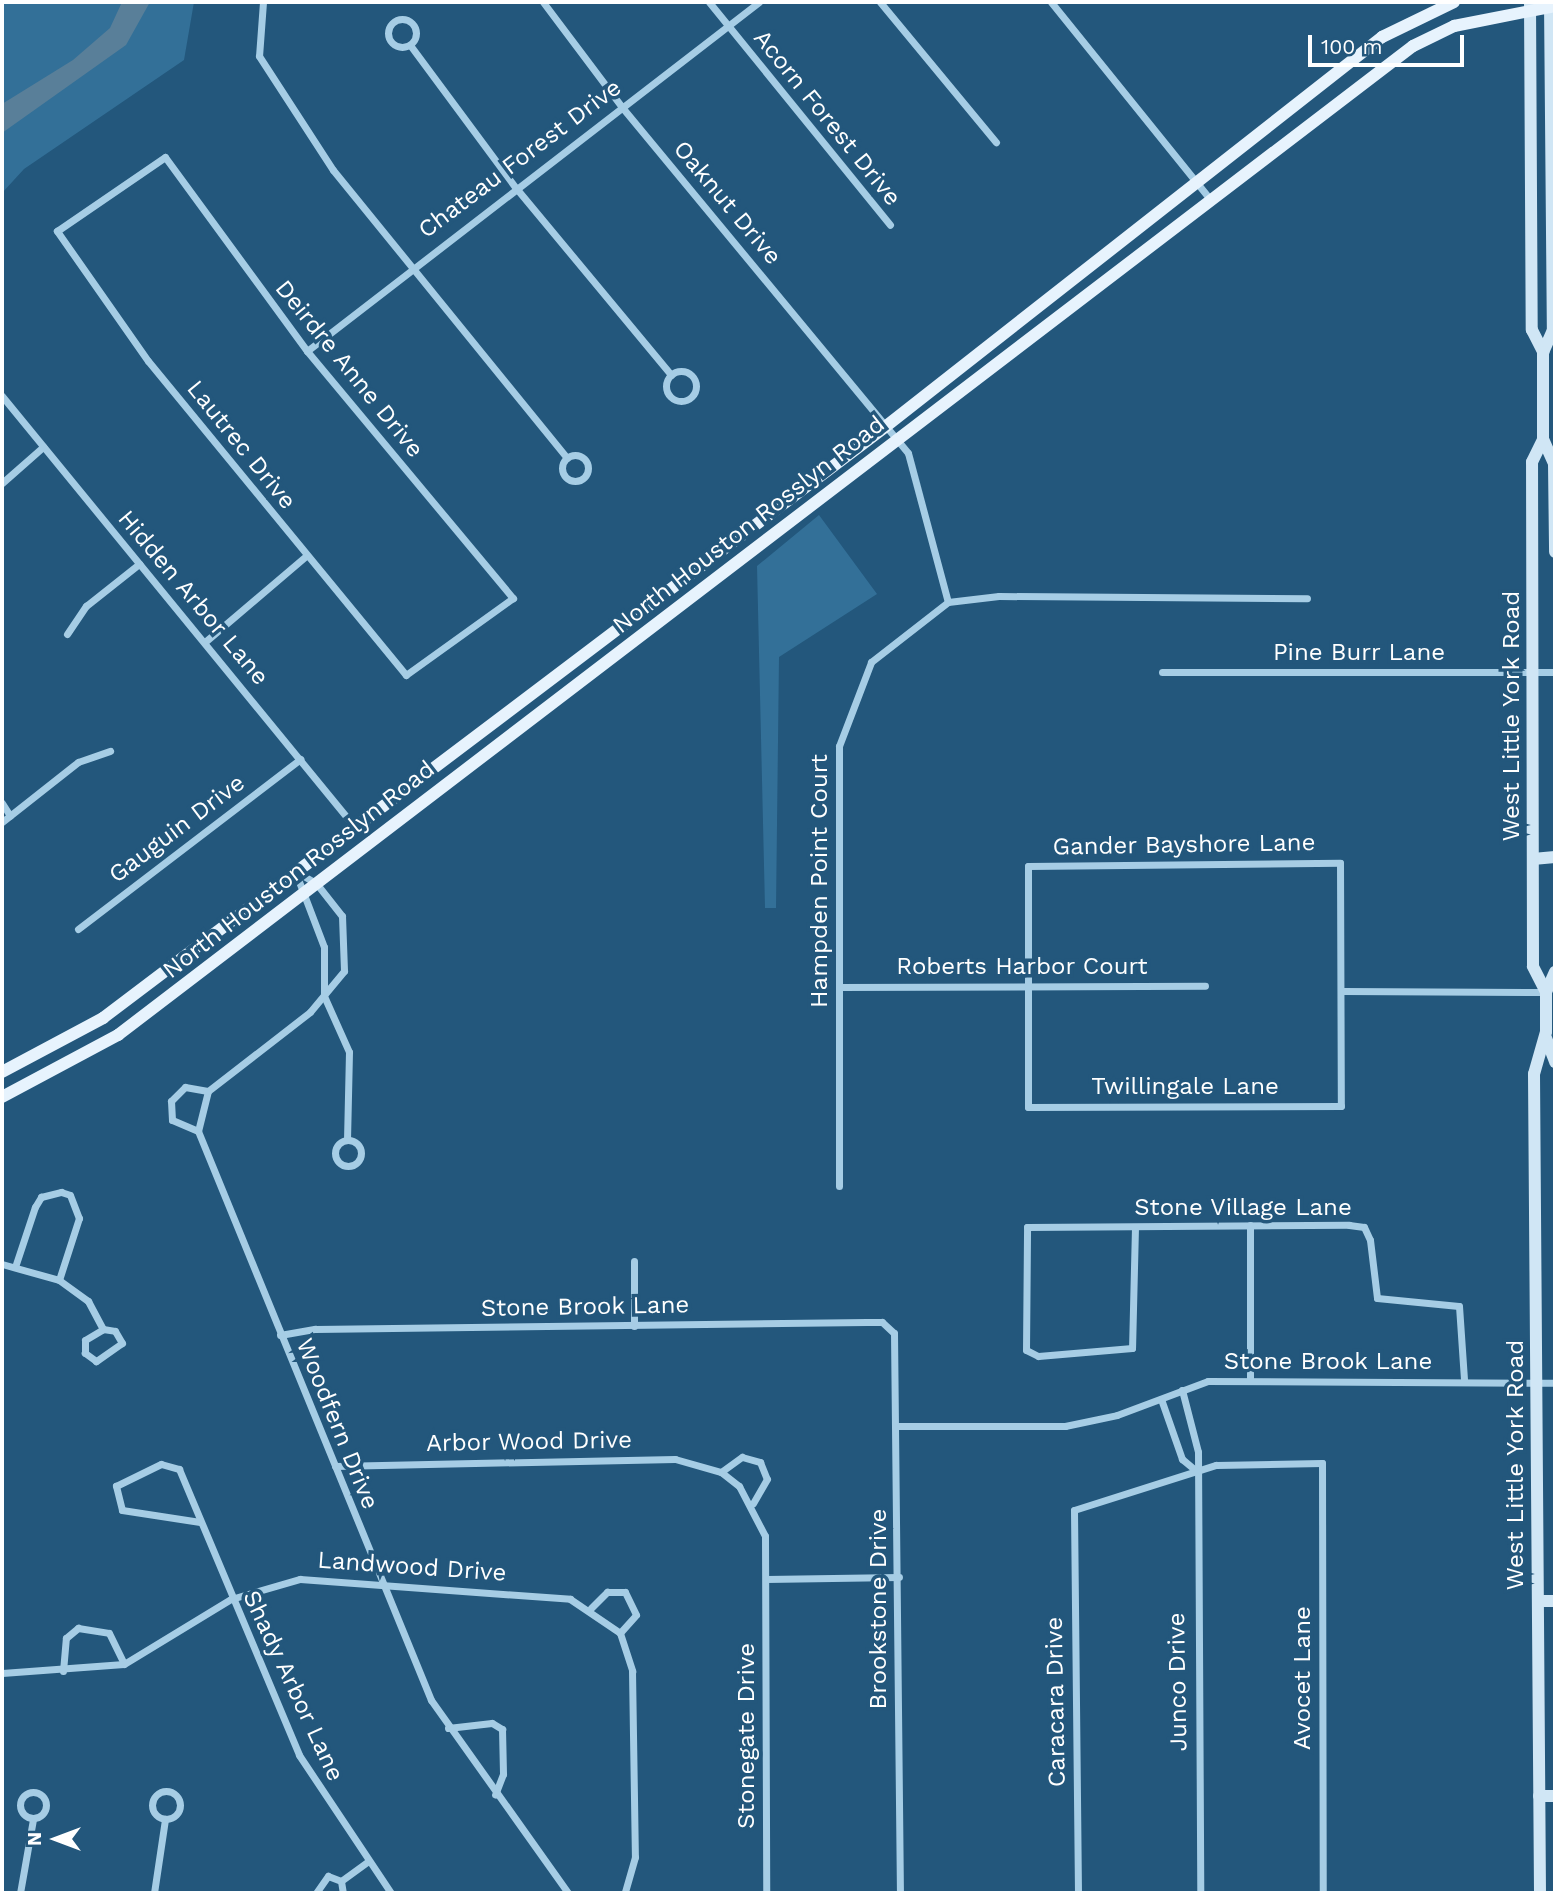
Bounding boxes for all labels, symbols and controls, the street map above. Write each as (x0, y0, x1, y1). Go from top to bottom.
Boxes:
scale bar (1312, 21, 1468, 65)
street label: Acorn Forest Drive (747, 24, 907, 212)
text: 100 m (1321, 34, 1383, 59)
street label: Chateau Forest Drive (413, 73, 627, 245)
street label: Oaknut Drive (667, 135, 787, 271)
street label: Deirdre Anne Drive (268, 274, 430, 464)
street label: Lautrec Drive (180, 375, 302, 515)
street label: North Houston Rosslyn Road (607, 410, 891, 640)
street label: Hidden Arbor Lane (111, 504, 275, 692)
street label: West Little York Road (1498, 590, 1526, 842)
street label: Pine Burr Lane (1273, 639, 1445, 667)
street label: Hampden Point Court (806, 754, 834, 1008)
street label: North Houston Rosslyn Road (157, 755, 441, 985)
street label: Gauguin Drive (103, 769, 251, 889)
street label: Gander Bayshore Lane (1052, 828, 1316, 862)
street label: Roberts Harbor Court (896, 953, 1148, 981)
street label: Twillingale Lane (1091, 1073, 1279, 1101)
street label: Stone Village Lane (1134, 1194, 1352, 1222)
street label: Stone Brook Lane (480, 1291, 690, 1323)
street label: Woodfern Drive (290, 1334, 384, 1514)
street label: West Little York Road (1502, 1339, 1530, 1591)
street label: Stone Brook Lane (1223, 1348, 1433, 1376)
street label: Arbor Wood Drive (425, 1426, 633, 1458)
street label: Brookstone Drive (865, 1509, 893, 1709)
street label: Landwood Drive (317, 1546, 507, 1588)
street label: Shady Arbor Lane (236, 1585, 350, 1787)
street label: Avocet Lane (1289, 1606, 1317, 1750)
street label: Junco Drive (1162, 1612, 1194, 1752)
street label: Caracara Drive (1040, 1616, 1072, 1788)
street label: Stonegate Drive (733, 1643, 761, 1829)
north arrow (21, 1804, 91, 1874)
text: N (23, 1832, 46, 1846)

